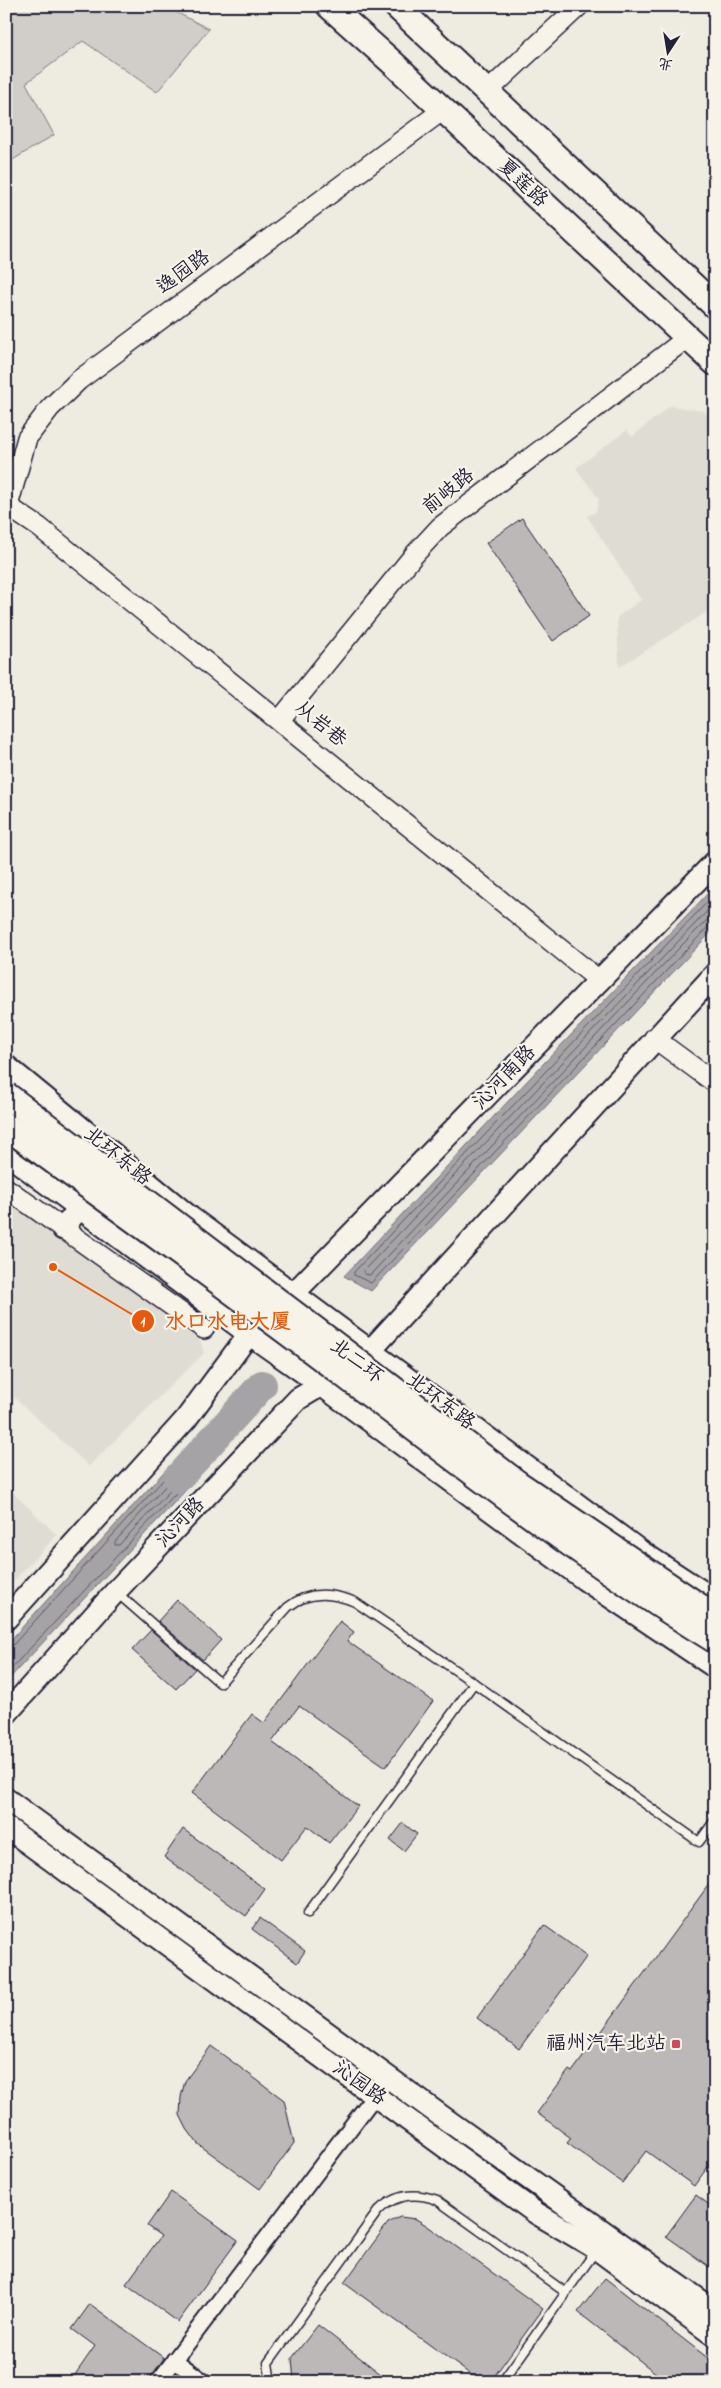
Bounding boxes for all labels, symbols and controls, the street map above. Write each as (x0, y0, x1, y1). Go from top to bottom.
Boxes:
north arrow (644, 28, 694, 78)
text: 北 (657, 52, 675, 75)
street label: 夏莲路 (490, 153, 555, 216)
street label: 逸园路 (151, 243, 218, 302)
street label: 前岐路 (417, 461, 482, 522)
street label: 从岩巷 (288, 695, 353, 756)
street label: 沁河南路 (467, 1038, 544, 1117)
street label: 北环东路 (77, 1121, 158, 1194)
callout: 水口水电大厦 (130, 1303, 301, 1339)
text: 水口水电大厦 (165, 1308, 291, 1338)
text: 1 (141, 1311, 146, 1333)
street label: 北二环 (323, 1332, 389, 1392)
street label: 北环东路 (399, 1366, 481, 1438)
street label: 沁河路 (150, 1491, 213, 1555)
place label: 福州汽车北站 (546, 2030, 666, 2059)
marker: 福州汽车北站 (670, 2038, 682, 2050)
street label: 沁园路 (326, 2055, 393, 2114)

